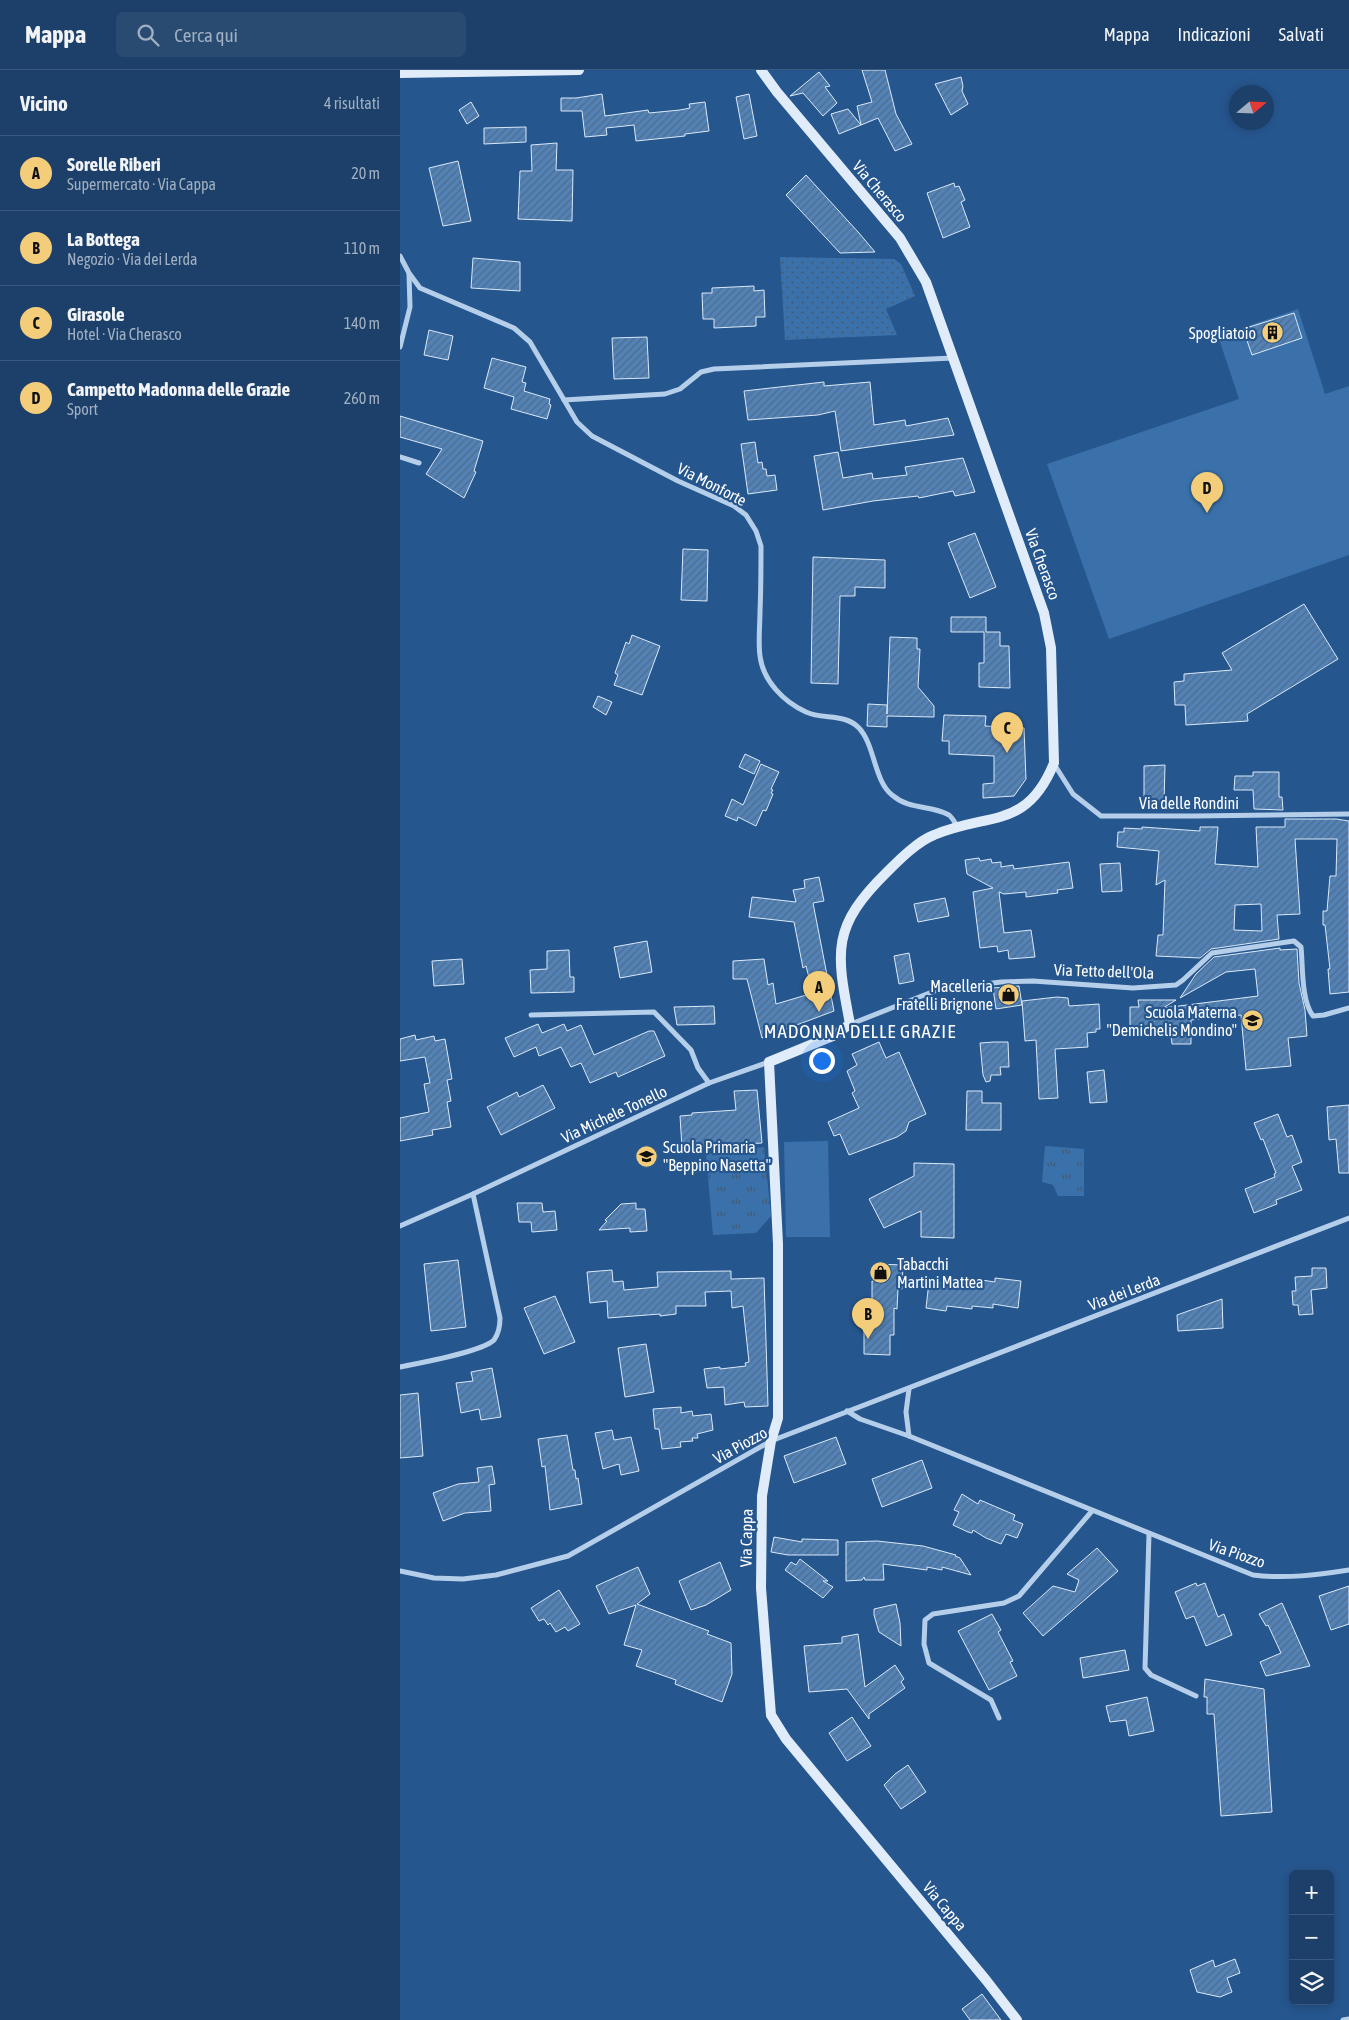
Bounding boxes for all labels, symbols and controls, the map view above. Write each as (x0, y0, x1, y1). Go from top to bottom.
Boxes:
search box (116, 12, 466, 57)
text: Mappa (25, 21, 86, 48)
icon: search (134, 21, 162, 49)
text: Cerca qui (174, 24, 238, 46)
text: Mappa (1104, 24, 1150, 45)
text: Indicazioni (1178, 24, 1251, 45)
text: Salvati (1279, 24, 1324, 45)
north arrow (1229, 85, 1274, 130)
text: Vicino (20, 91, 68, 115)
text: 4 risultati (324, 94, 380, 112)
text: Sorelle Riberi (67, 153, 161, 175)
street label: Via Cherasco (849, 157, 911, 225)
text: A (32, 164, 40, 182)
text: 20 m (351, 164, 380, 182)
text: Supermercato · Via Cappa (67, 175, 216, 193)
text: La Bottega (67, 228, 140, 250)
text: B (32, 239, 40, 257)
text: 110 m (344, 239, 380, 257)
text: Negozio · Via dei Lerda (67, 250, 197, 268)
text: Girasole (67, 303, 125, 325)
text: C (32, 314, 40, 332)
text: 140 m (344, 314, 380, 332)
building icon: Spogliatoio (1260, 321, 1284, 345)
place label: Spogliatoio (1189, 324, 1256, 343)
text: Hotel · Via Cherasco (67, 325, 182, 343)
text: Campetto Madonna delle Grazie (67, 378, 290, 400)
text: D (32, 389, 40, 407)
text: 260 m (344, 389, 380, 407)
text: Sport (67, 400, 98, 418)
street label: Via Monforte (674, 459, 750, 509)
pin: D (1191, 472, 1223, 513)
street label: Via Cherasco (1022, 526, 1064, 602)
pin: C (991, 712, 1023, 753)
street label: Via delle Rondini (1139, 794, 1239, 812)
street label: Via Tetto dell'Ola (1054, 960, 1154, 982)
pin: A (803, 971, 835, 1012)
place label: Macelleria Fratelli Brignone (896, 977, 993, 1014)
shop icon: Macelleria Fratelli Brignone (997, 983, 1021, 1007)
place label: Scuola Materna "Demichelis Mondino" (1107, 1003, 1237, 1039)
school or university icon: Scuola Materna "Demichelis Mondino" (1241, 1009, 1265, 1033)
district label: MADONNA DELLE GRAZIE (764, 1020, 956, 1042)
your location (809, 1048, 835, 1074)
street label: Via Michele Tonello (558, 1082, 670, 1146)
place label: Scuola Primaria "Beppino Nasetta" (663, 1138, 771, 1175)
school or university icon: Scuola Primaria "Beppino Nasetta" (635, 1144, 659, 1168)
place label: Tabacchi Martini Mattea (897, 1255, 984, 1291)
shop icon: Tabacchi Martini Mattea (869, 1261, 893, 1285)
street label: Via dei Lerda (1086, 1270, 1162, 1314)
pin: B (852, 1298, 884, 1339)
street label: Via Piozzo (710, 1423, 770, 1467)
street label: Via Cappa (736, 1509, 757, 1567)
street label: Via Piozzo (1206, 1535, 1268, 1571)
map controls (1289, 1870, 1334, 2005)
button: + (1289, 1870, 1334, 1915)
street label: Via Cappa (919, 1878, 971, 1935)
button: − (1289, 1915, 1334, 1960)
button: layers (1289, 1960, 1334, 2005)

